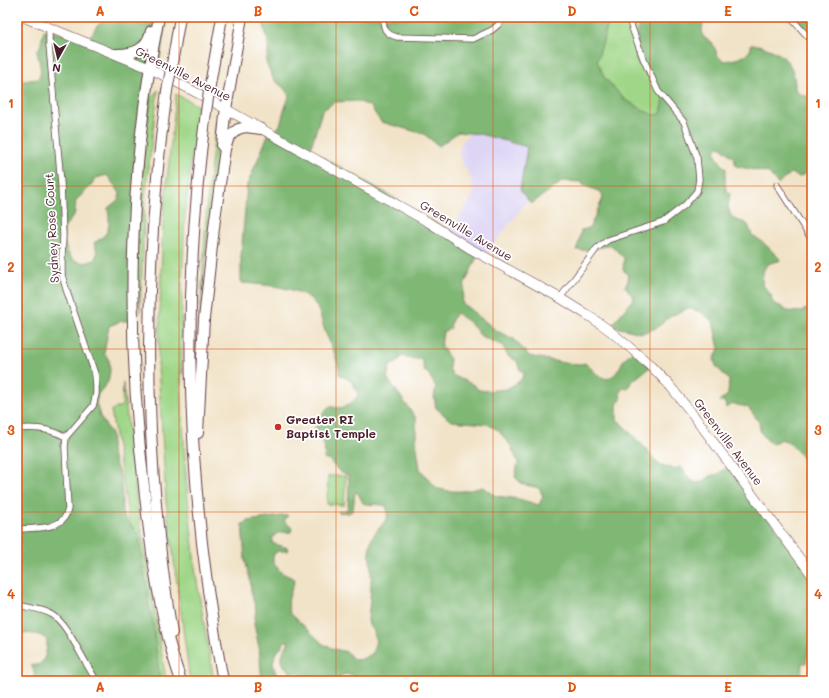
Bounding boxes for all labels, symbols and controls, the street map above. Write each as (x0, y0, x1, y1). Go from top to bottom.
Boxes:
text: A (95, 2, 105, 19)
text: B (254, 2, 263, 19)
text: C (409, 2, 419, 19)
text: D (567, 2, 577, 19)
text: E (724, 2, 732, 19)
north arrow (38, 38, 78, 78)
street label: Greenville Avenue (133, 42, 234, 104)
text: N (51, 60, 62, 76)
text: 1 (8, 94, 14, 111)
text: 1 (815, 94, 821, 111)
street label: Sydney Rose Court (40, 173, 62, 284)
street label: Greenville Avenue (417, 196, 516, 264)
text: 2 (7, 258, 15, 275)
text: 2 (814, 258, 822, 275)
street label: Greenville Avenue (691, 395, 767, 488)
place label: Greater RI Baptist Temple (286, 411, 376, 441)
text: 3 (7, 421, 15, 438)
text: 3 (814, 421, 822, 438)
marker: Greater RI Baptist Temple (273, 422, 283, 432)
text: 4 (7, 585, 15, 602)
text: 4 (814, 585, 822, 602)
text: A (95, 678, 105, 695)
text: B (254, 678, 263, 695)
text: C (409, 678, 419, 695)
text: D (567, 678, 577, 695)
text: E (724, 678, 732, 695)

